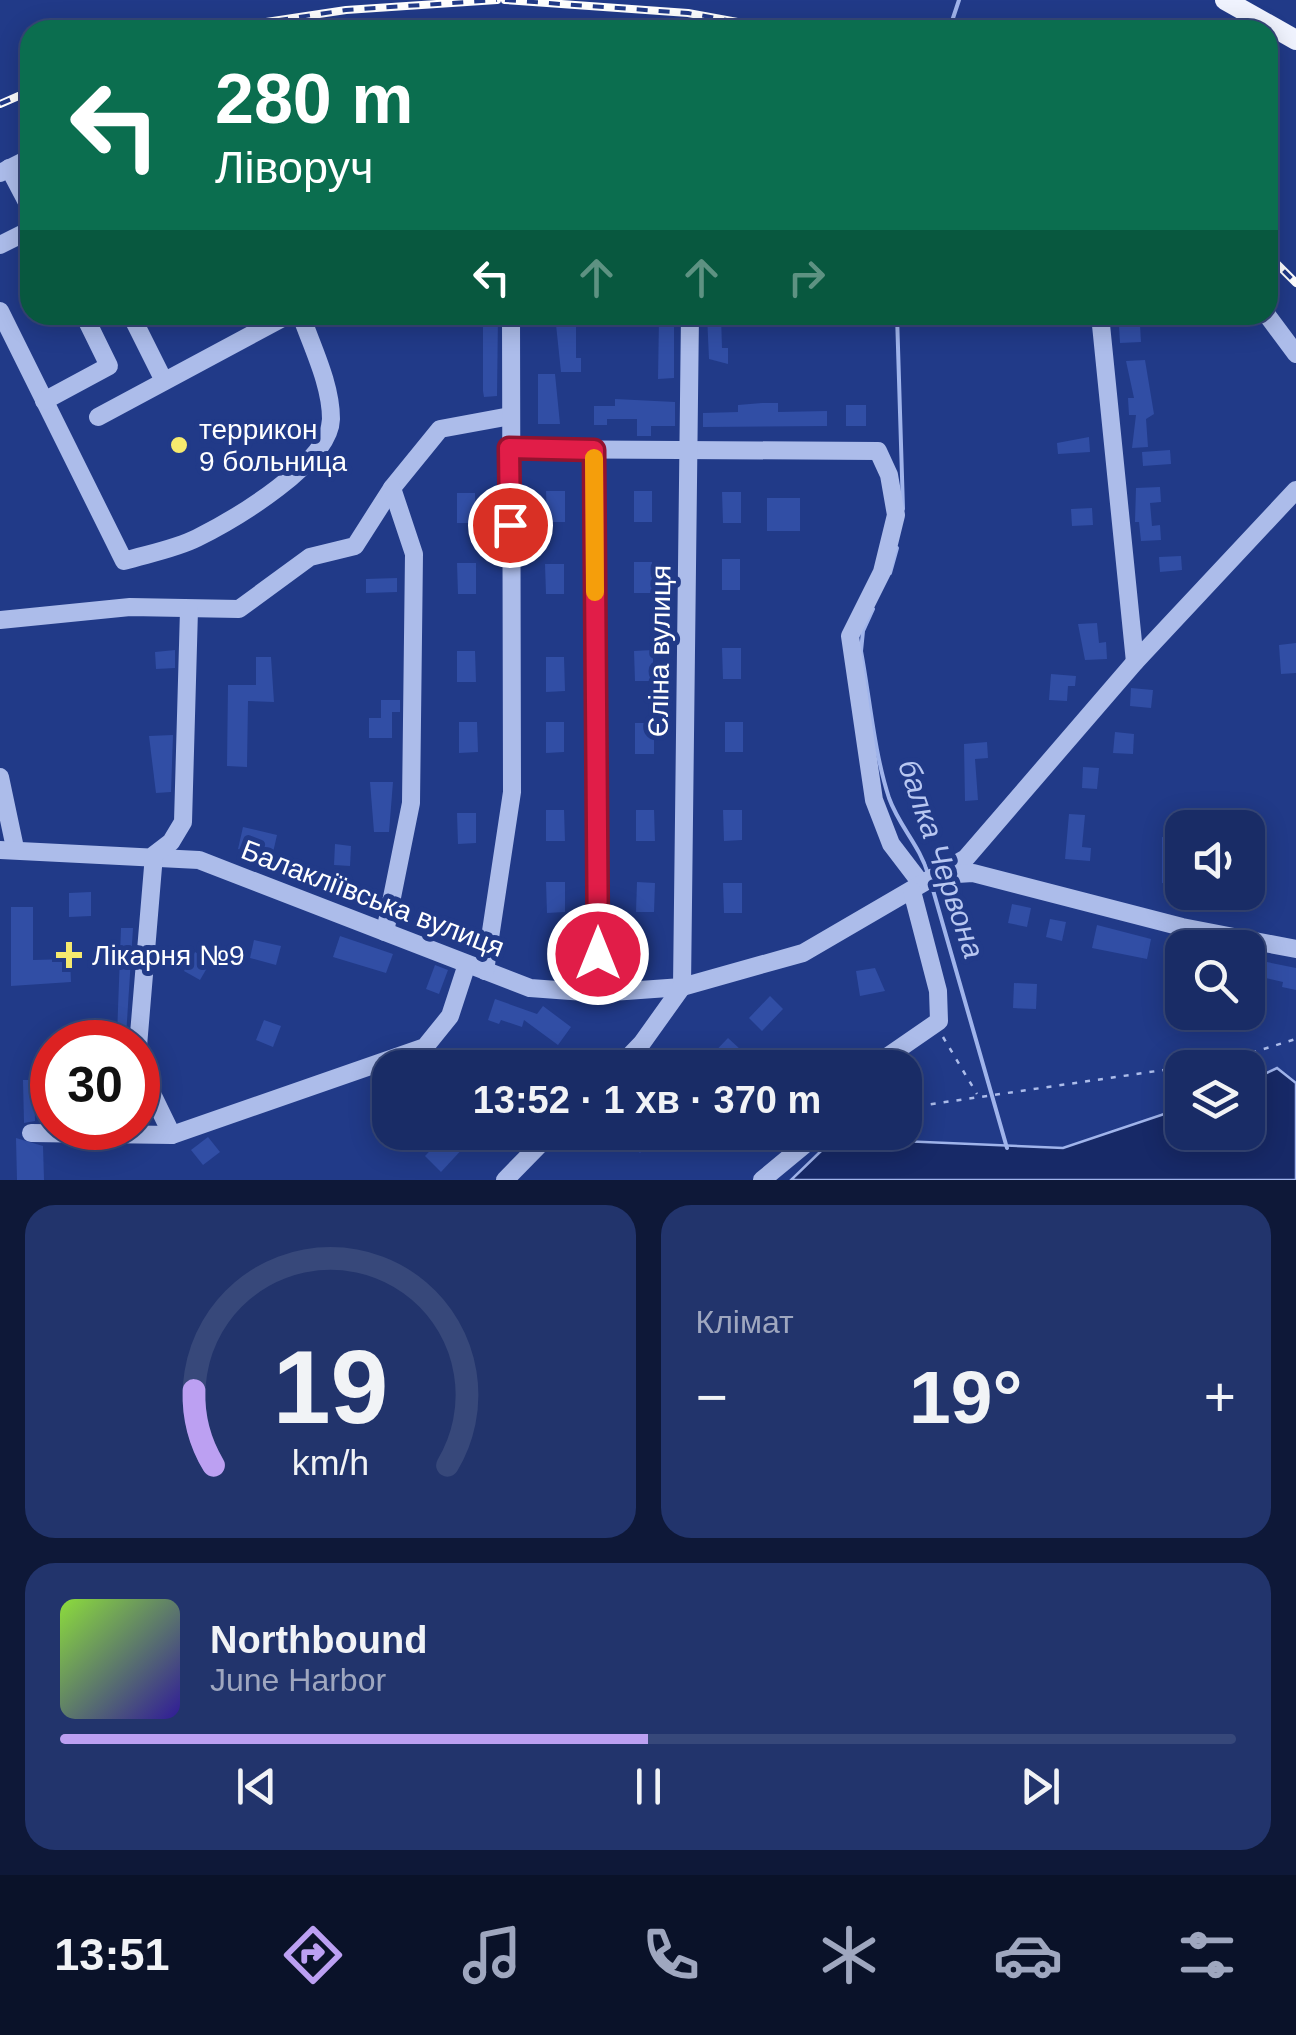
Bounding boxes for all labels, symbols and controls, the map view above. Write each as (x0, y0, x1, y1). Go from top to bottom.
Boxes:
icon: left (50, 60, 180, 190)
text: 280 m (215, 60, 413, 138)
text: Ліворуч (215, 142, 373, 193)
icon: left (464, 250, 519, 305)
icon: ahead (569, 250, 624, 305)
icon: ahead (674, 250, 729, 305)
icon: right (779, 250, 834, 305)
place label: террикон 9 больница (199, 414, 347, 477)
marker: террикон 9 больница (168, 434, 190, 456)
pin (468, 483, 553, 568)
icon: arrive (483, 498, 538, 553)
street label: Єліна вулиця (642, 565, 677, 737)
water label: балка Червона (892, 755, 991, 962)
map controls (1165, 810, 1265, 1150)
button: sound (1165, 810, 1265, 910)
street label: Балакліївська вулиця (237, 834, 509, 963)
position arrow (546, 902, 650, 1006)
button: search (1165, 930, 1265, 1030)
place label: Лікарня №9 (92, 940, 245, 971)
marker: Лікарня №9 (56, 942, 82, 968)
speed limit sign: 30 (30, 1020, 160, 1150)
button: layers (1165, 1050, 1265, 1150)
text: 13:52 · 1 хв · 370 m (473, 1079, 821, 1121)
text: Клімат (696, 1304, 794, 1340)
text: 19 (272, 1329, 388, 1445)
text: 19° (909, 1355, 1022, 1439)
text: − (696, 1366, 728, 1428)
text: + (1204, 1366, 1236, 1428)
text: km/h (292, 1443, 369, 1483)
text: Northbound (210, 1619, 427, 1661)
text: June Harbor (210, 1662, 386, 1698)
icon: previous (229, 1759, 284, 1814)
icon: pause (621, 1759, 676, 1814)
icon: next (1013, 1759, 1068, 1814)
icon: directions (278, 1920, 348, 1990)
icon: music (457, 1920, 527, 1990)
icon: phone (636, 1920, 706, 1990)
icon: climate (814, 1920, 884, 1990)
icon: car (993, 1920, 1063, 1990)
icon: filters (1172, 1920, 1242, 1990)
text: 13:51 (54, 1929, 169, 1980)

